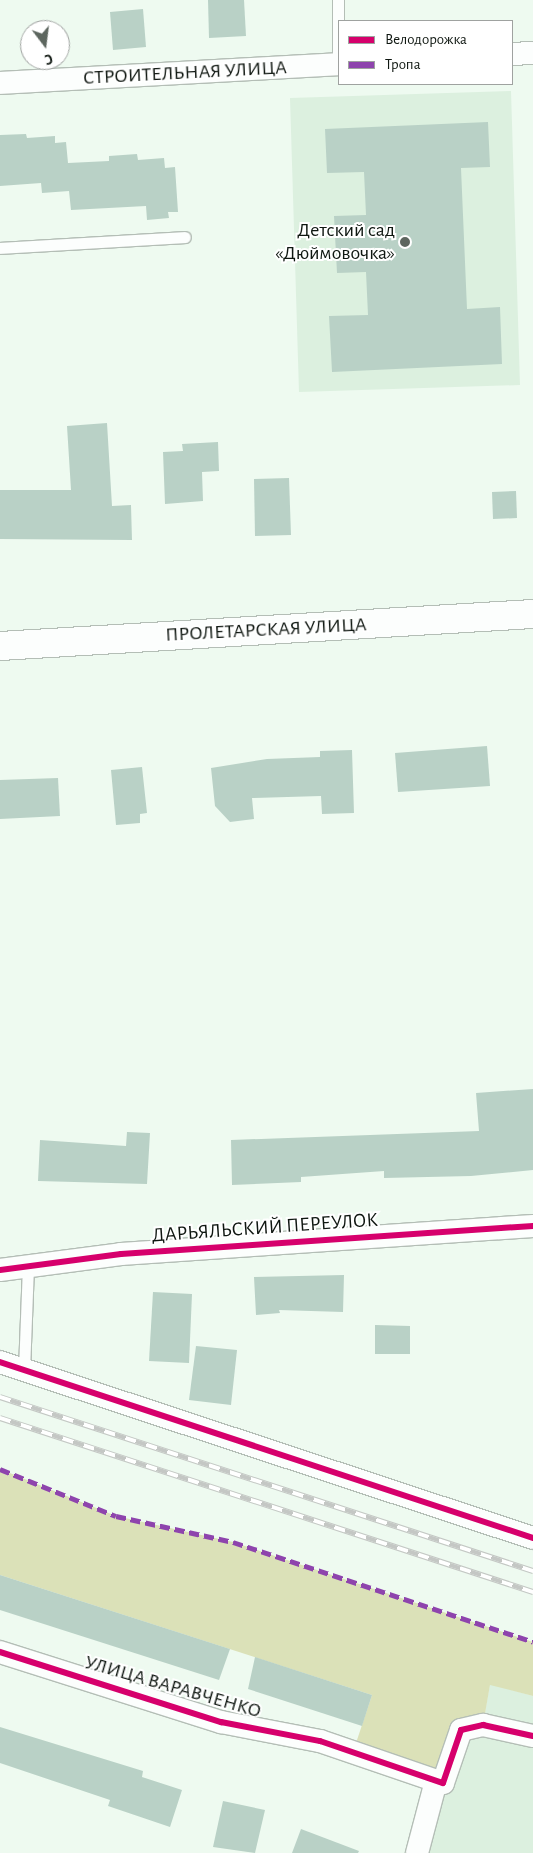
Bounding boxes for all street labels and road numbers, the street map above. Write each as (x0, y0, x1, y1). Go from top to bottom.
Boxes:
street label: СТРОИТЕЛЬНАЯ УЛИЦА (82, 56, 288, 90)
street label: ПРОЛЕТАРСКАЯ УЛИЦА (165, 613, 367, 647)
street label: ДАРЬЯЛЬСКИЙ ПЕРЕУЛОК (151, 1208, 379, 1248)
street label: УЛИЦА ВАРАВЧЕНКО (82, 1650, 264, 1724)

